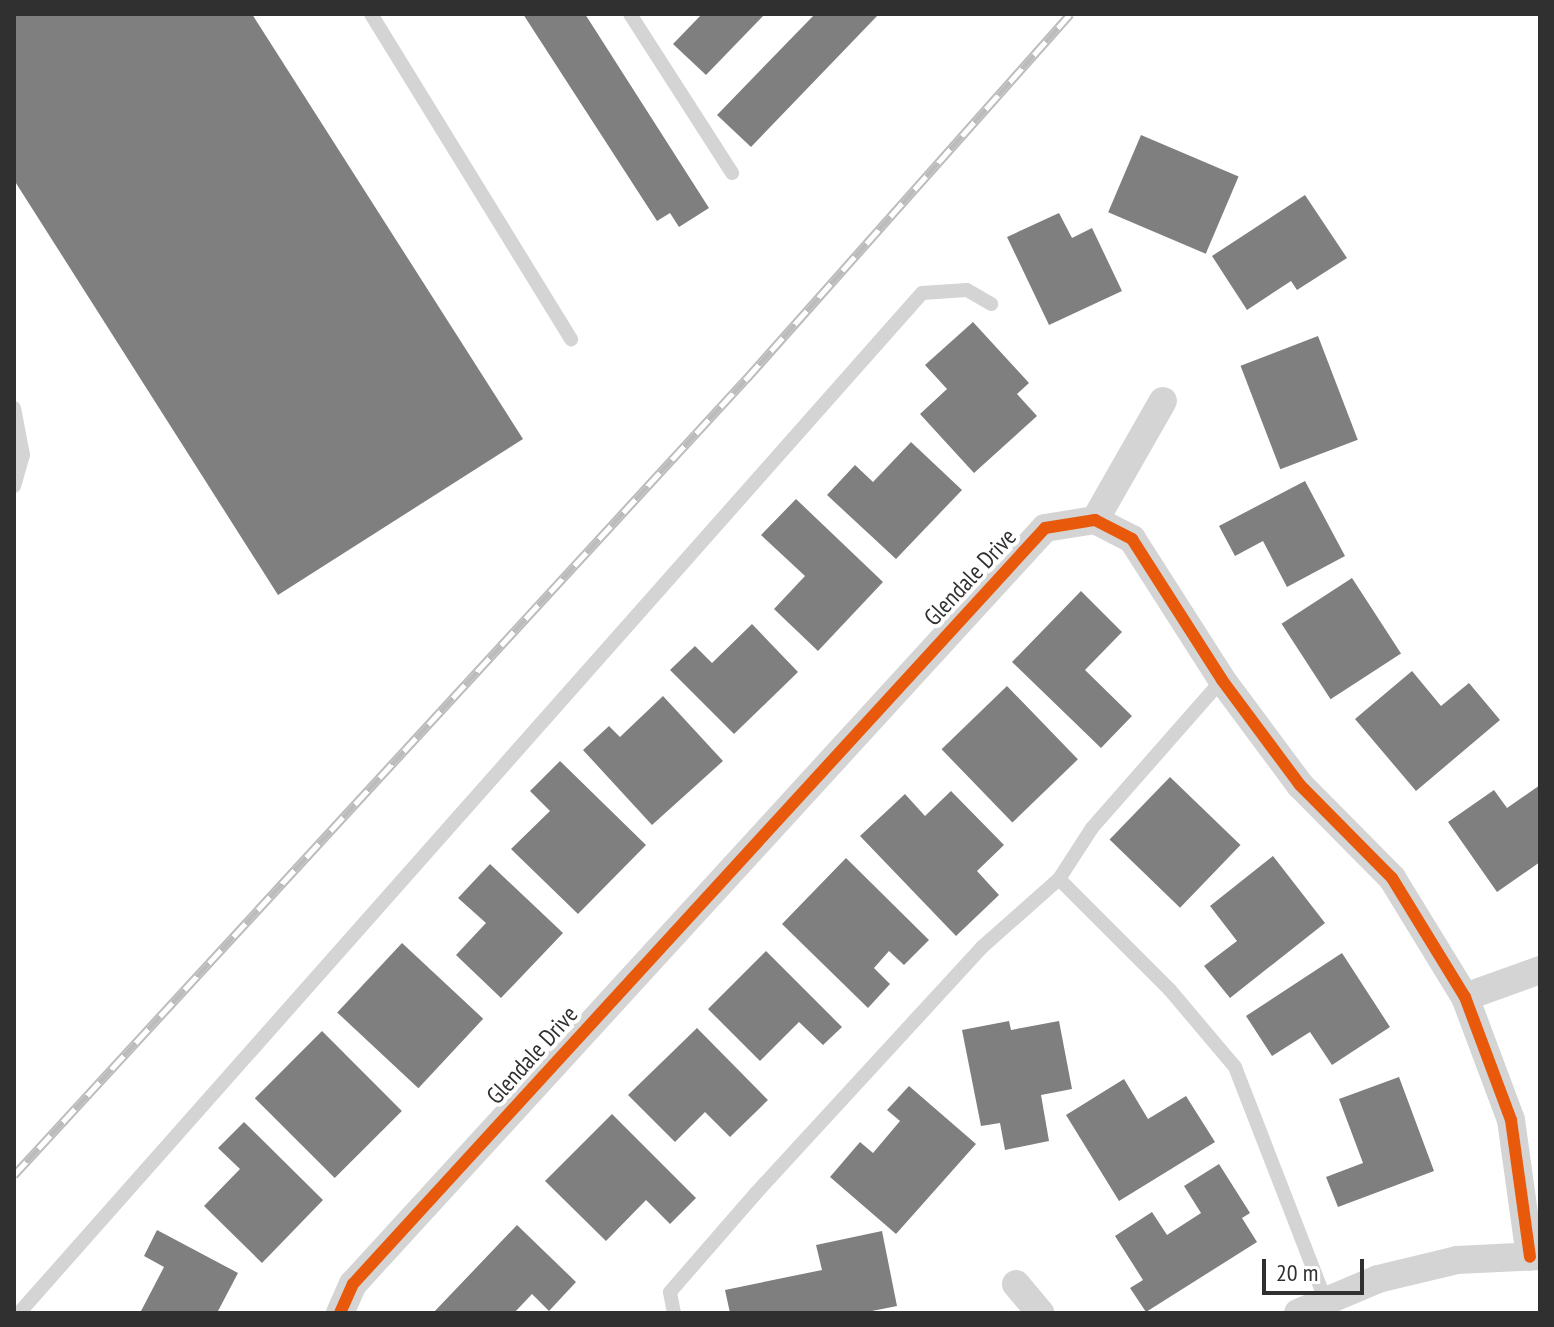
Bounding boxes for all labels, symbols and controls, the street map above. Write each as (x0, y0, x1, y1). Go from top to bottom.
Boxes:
street label: Glendale Drive (918, 523, 1022, 631)
street label: Glendale Drive (480, 1000, 584, 1110)
scale bar (1266, 1243, 1368, 1293)
text: 20 m (1276, 1257, 1318, 1288)

